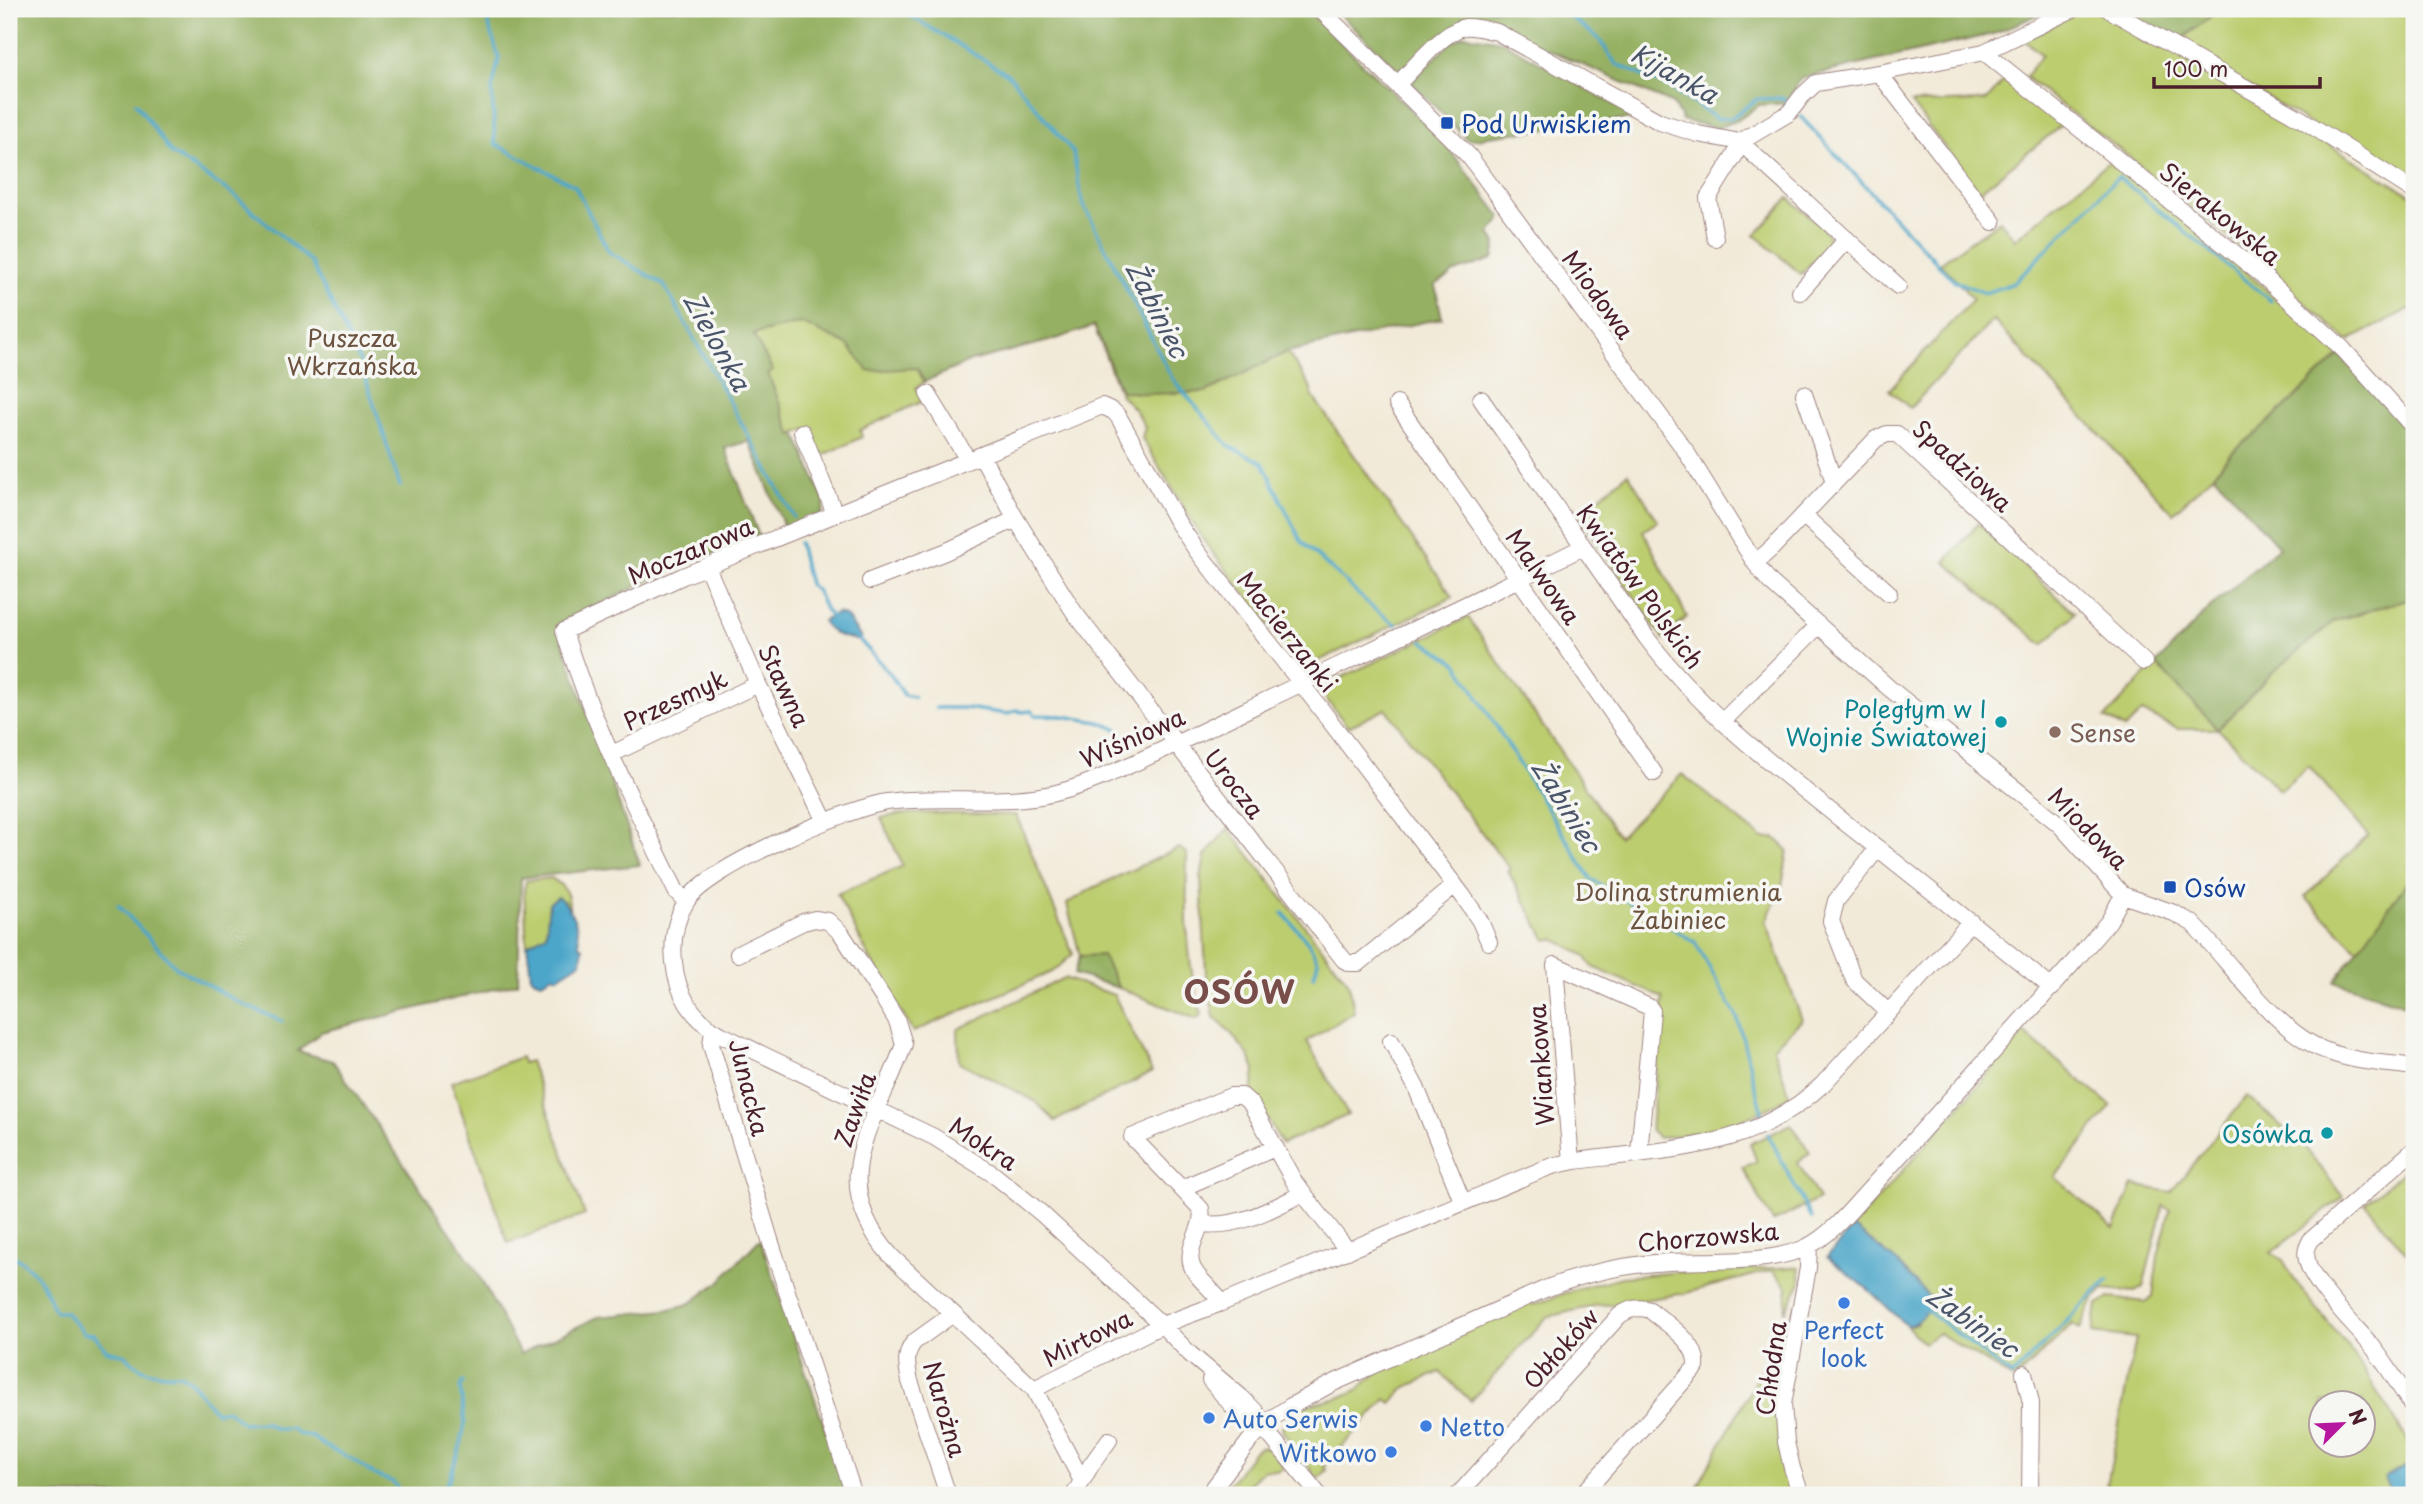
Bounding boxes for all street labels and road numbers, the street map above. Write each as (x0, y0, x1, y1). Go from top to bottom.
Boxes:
street label: Sierakowska (2152, 153, 2290, 273)
street label: Miodowa (1554, 242, 1644, 346)
street label: Spadziowa (1905, 410, 2021, 520)
street label: Kwiatów Polskich (1569, 496, 1713, 676)
street label: Moczarowa (622, 507, 758, 593)
street label: Malwowa (1498, 521, 1590, 631)
street label: Macierzanki (1229, 563, 1347, 699)
street label: Stawna (750, 637, 820, 733)
street label: Przesmyk (617, 659, 733, 739)
street label: Wiśniowa (1074, 698, 1190, 776)
street label: Urocza (1196, 740, 1274, 826)
street label: Miodowa (2040, 779, 2138, 877)
street label: Wiankowa (1518, 1003, 1562, 1127)
street label: Junacka (721, 1035, 779, 1139)
street label: Zawiła (824, 1067, 884, 1151)
street label: Mokra (942, 1107, 1026, 1179)
street label: Chorzowska (1636, 1212, 1780, 1260)
street label: Mirtowa (1036, 1299, 1138, 1375)
street label: Obłoków (1514, 1299, 1607, 1397)
street label: Chłodna (1746, 1318, 1794, 1418)
street label: Narożna (915, 1357, 977, 1461)

